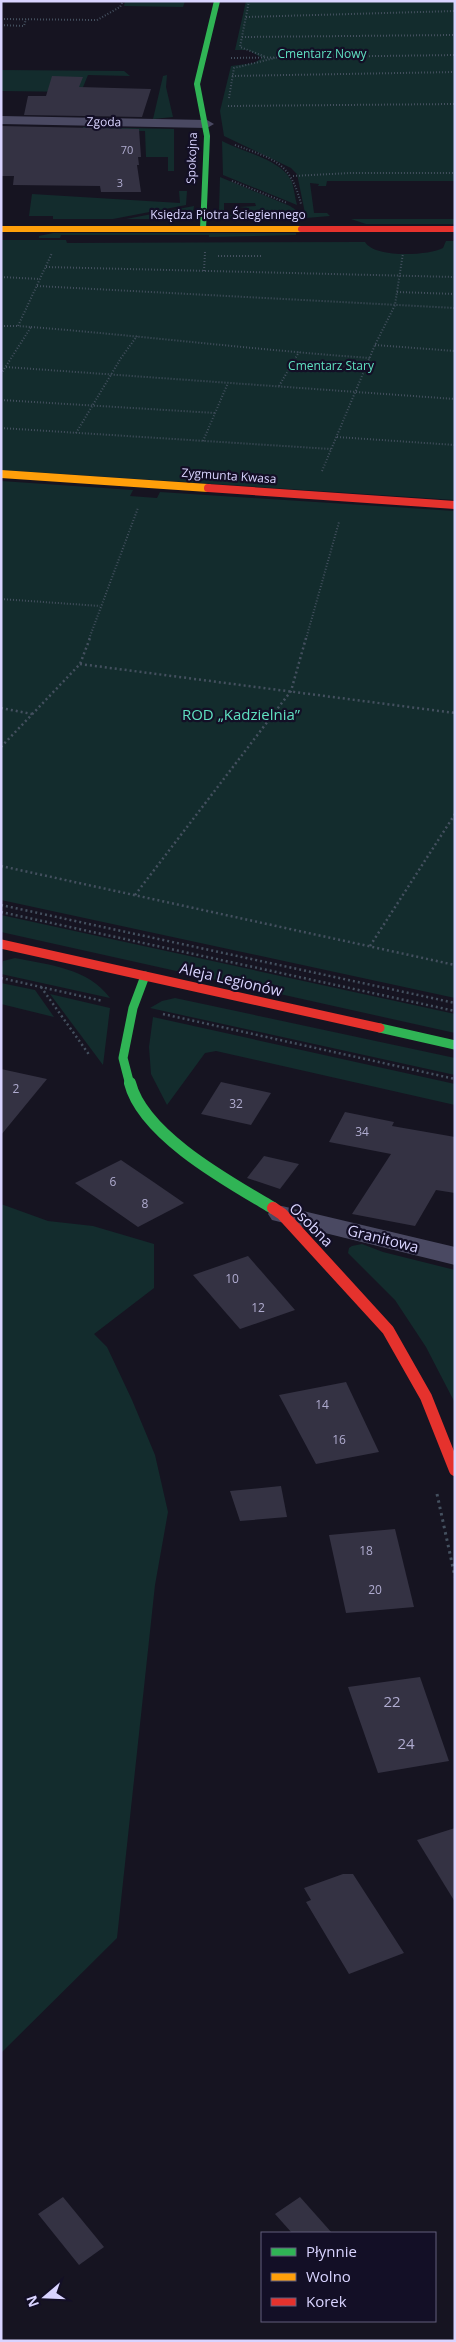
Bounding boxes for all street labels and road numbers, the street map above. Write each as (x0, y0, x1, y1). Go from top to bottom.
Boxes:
street label: Zgoda (87, 113, 121, 130)
street label: Spokojna (182, 132, 201, 184)
street label: Księdza Piotra Ściegiennego (150, 206, 306, 223)
street label: Zygmunta Kwasa (181, 464, 277, 487)
street label: Aleja Legionów (178, 957, 285, 1001)
street label: Osobna (285, 1198, 338, 1251)
street label: Granitowa (346, 1220, 421, 1257)

